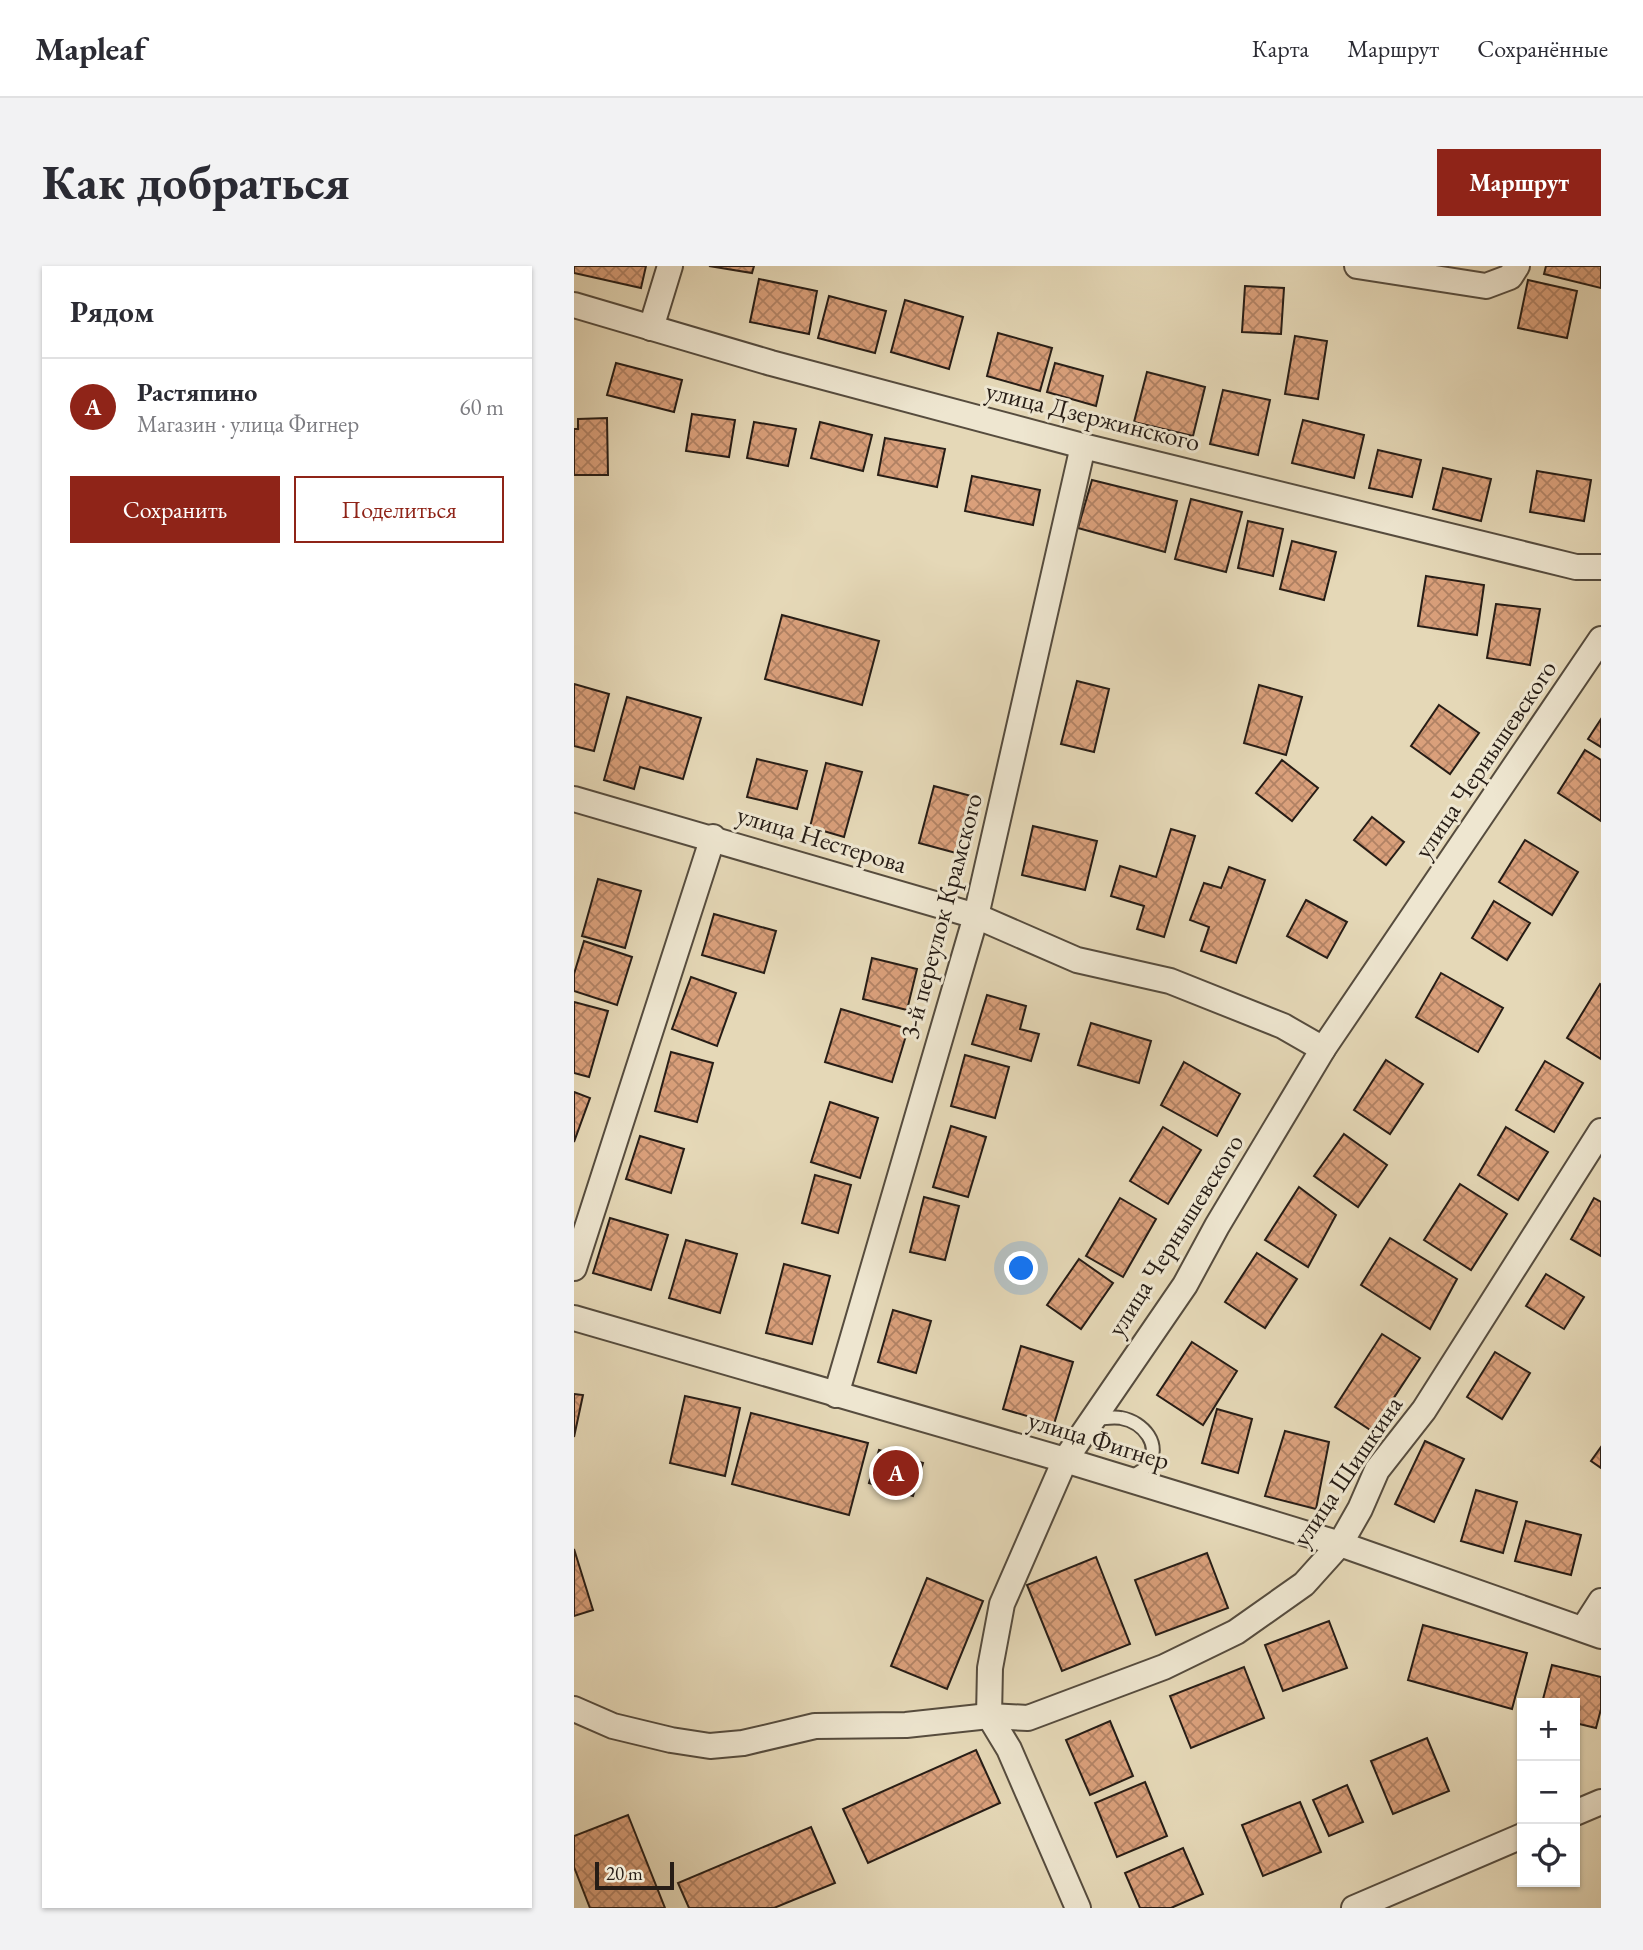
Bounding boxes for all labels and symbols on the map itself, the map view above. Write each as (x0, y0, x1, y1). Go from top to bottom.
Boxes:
street label: улица Дзержинского (982, 373, 1204, 459)
street label: улица Чернышевского (1406, 653, 1564, 865)
street label: 3-й переулок Крамского (892, 789, 990, 1043)
street label: улица Нестерова (733, 797, 912, 881)
street label: улица Чернышевского (1099, 1127, 1251, 1343)
your location (1004, 1251, 1038, 1285)
street label: улица Шишкина (1284, 1389, 1410, 1553)
street label: улица Фигнер (1024, 1402, 1174, 1478)
pin: A (873, 1447, 919, 1499)
scale bar (595, 1859, 674, 1891)

